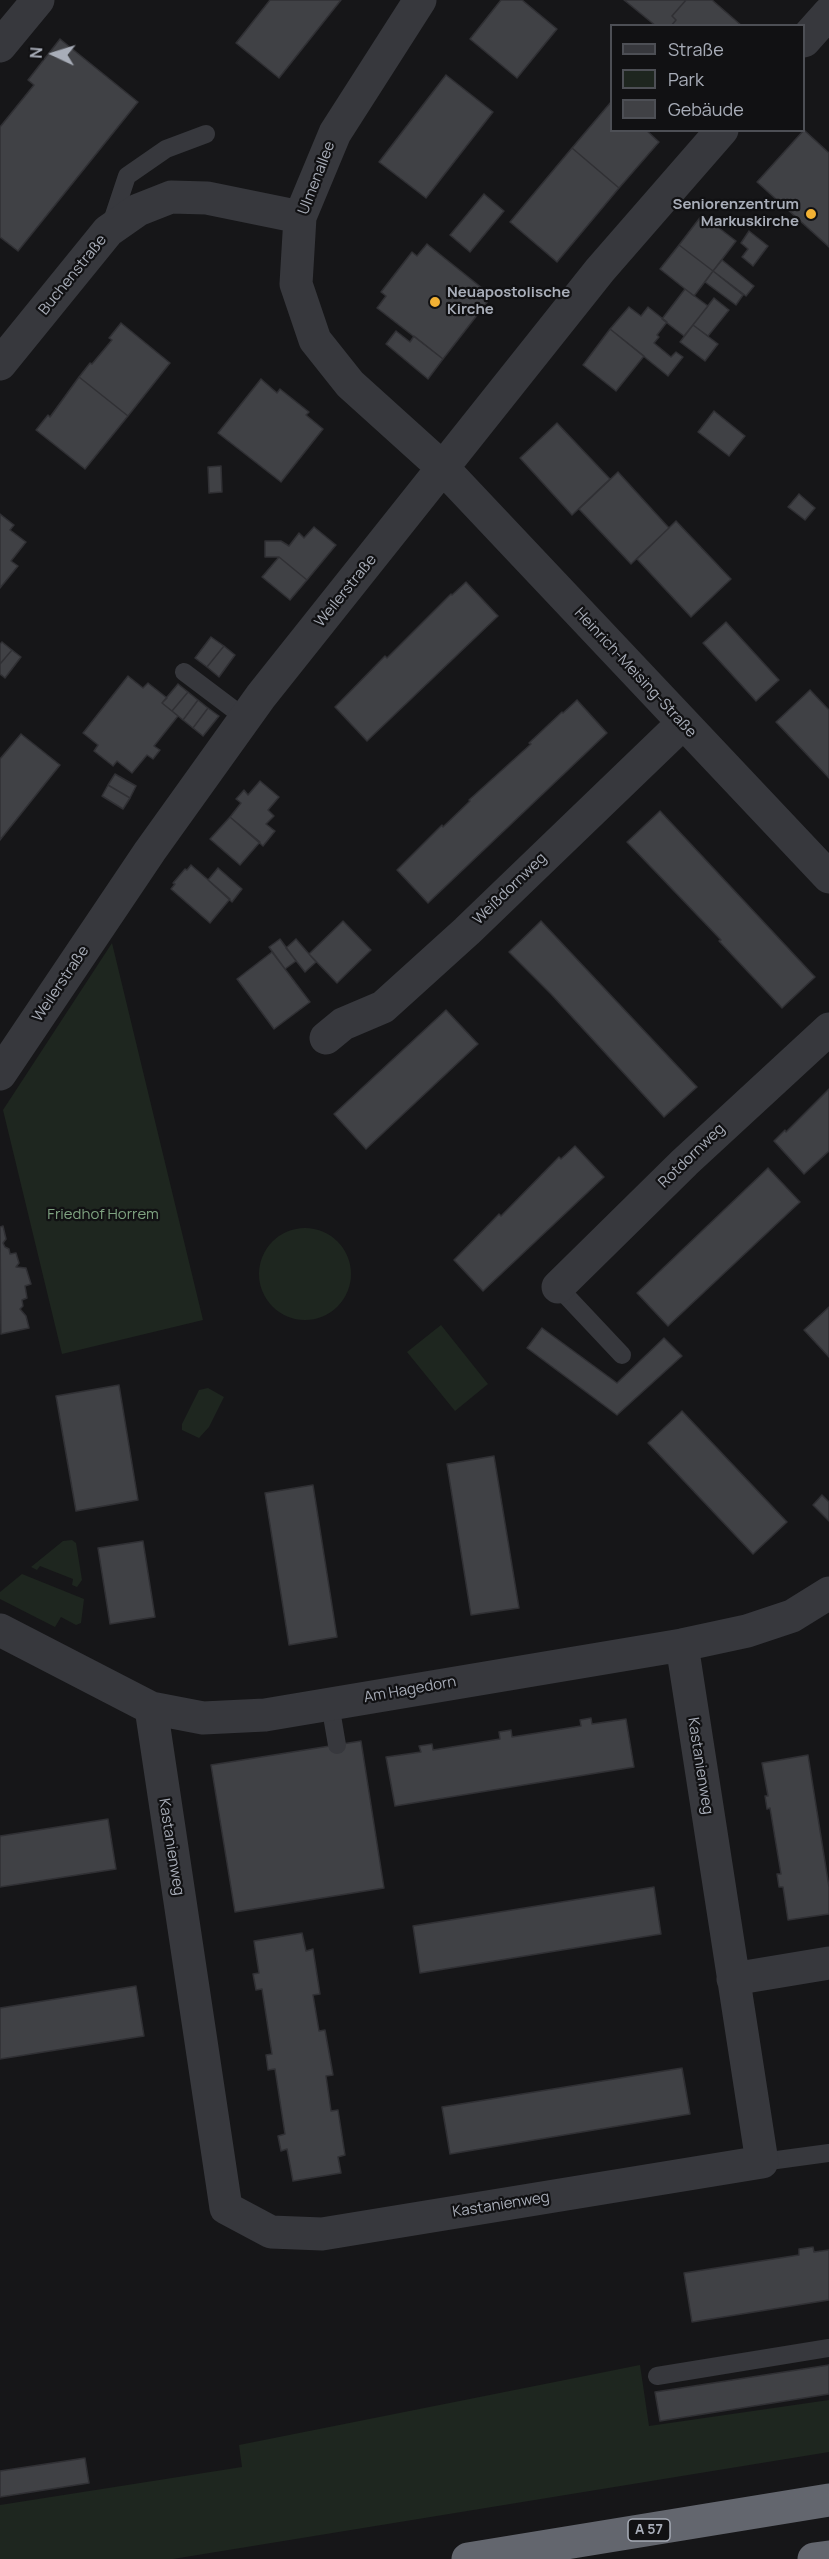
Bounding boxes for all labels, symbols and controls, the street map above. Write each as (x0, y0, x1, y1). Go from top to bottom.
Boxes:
north arrow (24, 24, 84, 84)
legend (610, 24, 805, 132)
text: Straße (668, 37, 724, 61)
text: N (25, 46, 47, 59)
text: Park (668, 67, 704, 91)
text: Gebäude (668, 97, 744, 121)
street label: Ulmenallee (295, 139, 339, 217)
place label: Seniorenzentrum Markuskirche (673, 196, 799, 231)
marker: Seniorenzentrum Markuskirche (804, 207, 818, 221)
street label: Buchenstraße (35, 231, 111, 319)
place label: Neuapostolische Kirche (447, 284, 570, 319)
marker: Neuapostolische Kirche (428, 295, 442, 309)
street label: Weilerstraße (311, 551, 381, 631)
street label: Heinrich-Meising-Straße (570, 604, 700, 742)
street label: Weißdornweg (469, 849, 551, 929)
street label: Weilerstraße (29, 943, 93, 1025)
street label: Rotdornweg (655, 1120, 729, 1192)
park label: Friedhof Horrem (47, 1206, 159, 1224)
street label: Am Hagedorn (362, 1673, 458, 1707)
street label: Kastanienweg (683, 1716, 717, 1816)
street label: Kastanienweg (154, 1797, 188, 1897)
street label: Kastanienweg (451, 2188, 551, 2222)
road number: A 57 (628, 2519, 670, 2541)

